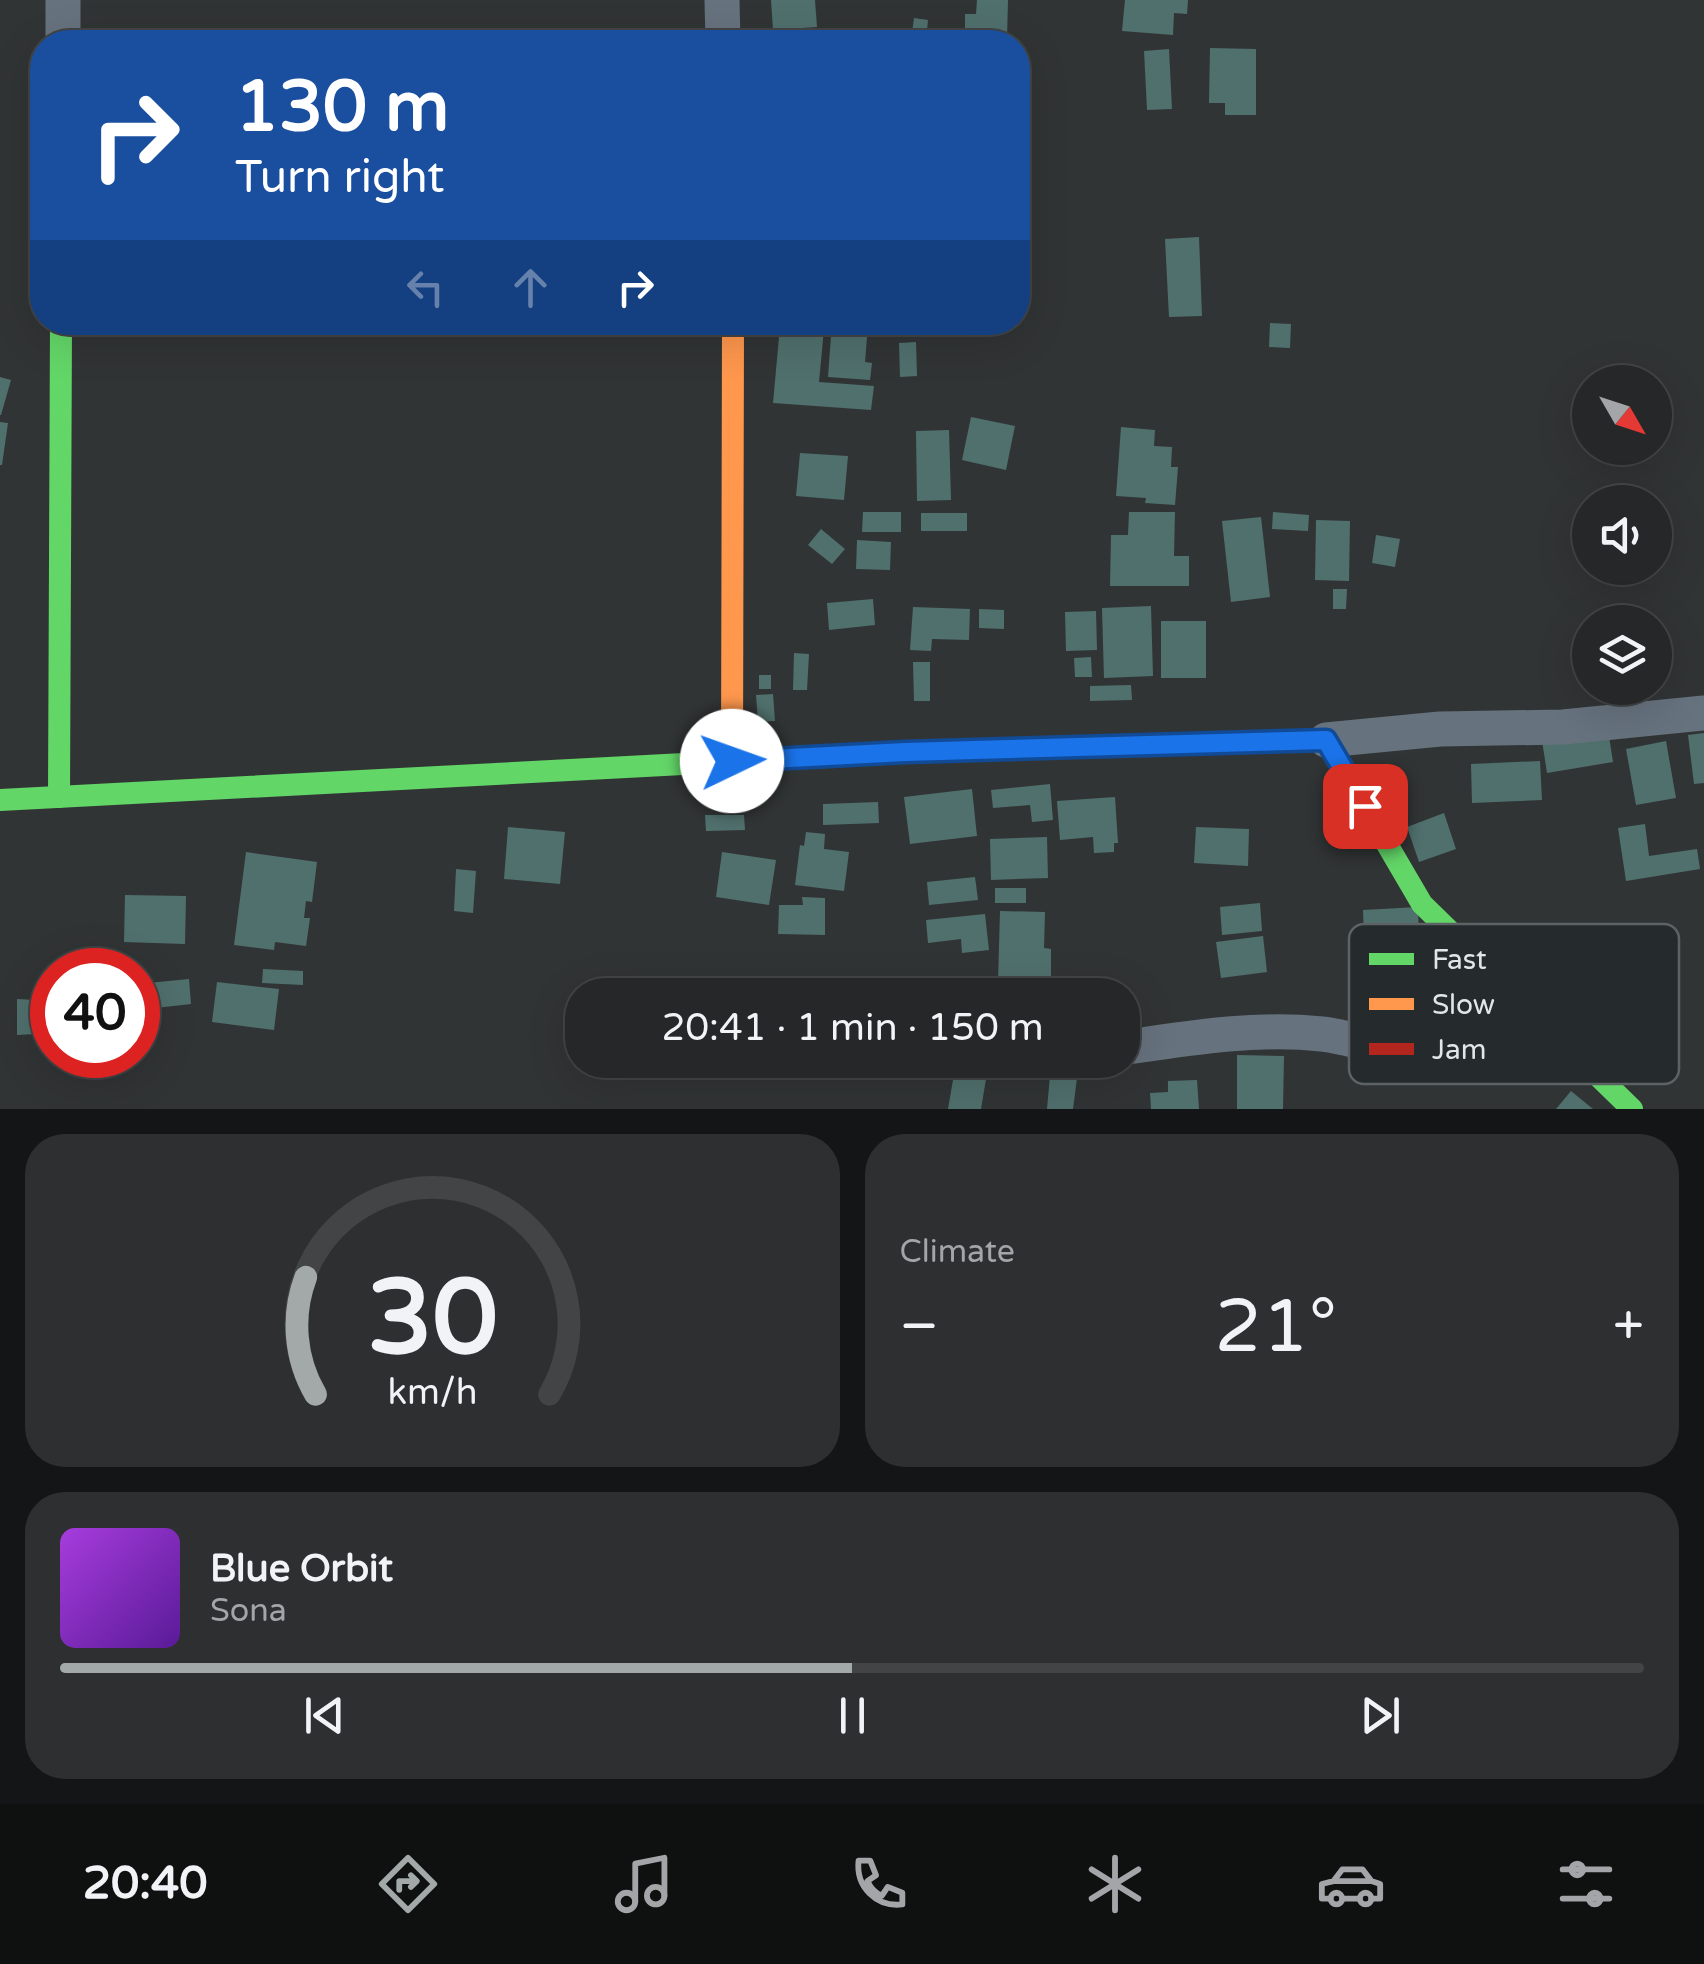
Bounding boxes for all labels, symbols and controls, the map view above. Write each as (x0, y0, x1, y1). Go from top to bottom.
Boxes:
text: 130 m (235, 66, 449, 150)
icon: right (70, 70, 200, 200)
text: Turn right (235, 151, 444, 205)
icon: left (398, 260, 453, 315)
icon: ahead (503, 260, 558, 315)
icon: right (608, 260, 663, 315)
north arrow (1572, 365, 1672, 465)
map controls (1572, 365, 1672, 705)
button: sound (1572, 485, 1672, 585)
button: layers (1572, 605, 1672, 705)
position arrow (680, 709, 784, 813)
pin (1323, 764, 1408, 849)
icon: arrive (1338, 779, 1393, 834)
legend (1349, 924, 1679, 1084)
text: Fast (1432, 943, 1487, 977)
speed limit sign: 40 (30, 948, 160, 1078)
text: Slow (1432, 988, 1495, 1022)
text: 20:41 · 1 min · 150 m (661, 1005, 1044, 1051)
text: Jam (1432, 1033, 1487, 1067)
text: Climate (900, 1233, 1015, 1271)
text: 30 (367, 1257, 498, 1382)
text: 21° (1215, 1282, 1337, 1372)
text: − (900, 1294, 939, 1360)
text: + (1613, 1294, 1644, 1360)
text: km/h (387, 1371, 477, 1414)
text: Blue Orbit (210, 1546, 393, 1592)
text: Sona (210, 1592, 287, 1630)
icon: previous (297, 1688, 352, 1743)
icon: pause (825, 1688, 880, 1743)
icon: next (1353, 1688, 1408, 1743)
icon: directions (373, 1849, 443, 1919)
icon: music (609, 1849, 679, 1919)
icon: phone (844, 1849, 914, 1919)
icon: climate (1080, 1849, 1150, 1919)
icon: car (1316, 1849, 1386, 1919)
icon: filters (1551, 1849, 1621, 1919)
text: 20:40 (83, 1857, 208, 1911)

